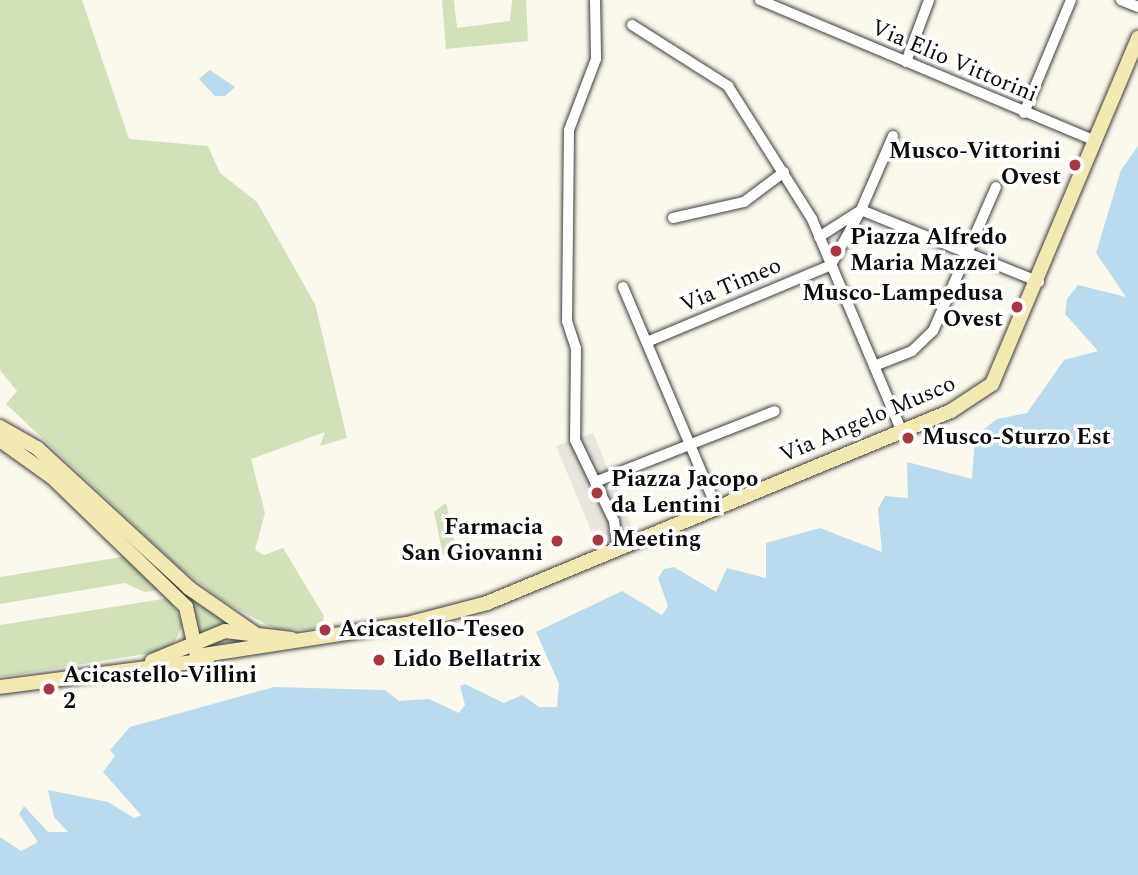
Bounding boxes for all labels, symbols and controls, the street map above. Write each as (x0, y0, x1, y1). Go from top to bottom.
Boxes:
street label: Via Elio Vittorini (867, 15, 1041, 109)
place label: Musco-Vittorini Ovest (889, 138, 1061, 192)
marker: Musco-Vittorini Ovest (1067, 157, 1083, 173)
place label: Piazza Alfredo Maria Mazzei (850, 224, 1007, 278)
marker: Piazza Alfredo Maria Mazzei (828, 243, 844, 259)
street label: Via Timeo (676, 252, 786, 320)
place label: Musco-Lampedusa Ovest (802, 280, 1003, 334)
marker: Musco-Lampedusa Ovest (1009, 299, 1025, 315)
street label: Via Angelo Musco (776, 370, 960, 470)
place label: Musco-Sturzo Est (922, 424, 1111, 452)
marker: Musco-Sturzo Est (900, 430, 916, 446)
place label: Piazza Jacopo da Lentini (611, 466, 758, 520)
marker: Piazza Jacopo da Lentini (589, 485, 605, 501)
place label: Farmacia San Giovanni (401, 514, 543, 568)
place label: Meeting (612, 526, 701, 554)
marker: Meeting (590, 532, 606, 548)
marker: Farmacia San Giovanni (549, 533, 565, 549)
place label: Acicastello-Teseo (339, 616, 524, 644)
marker: Acicastello-Teseo (317, 622, 333, 638)
place label: Lido Bellatrix (393, 646, 541, 674)
marker: Lido Bellatrix (371, 652, 387, 668)
place label: Acicastello-Villini 2 (63, 662, 257, 716)
marker: Acicastello-Villini 2 (41, 681, 57, 697)

